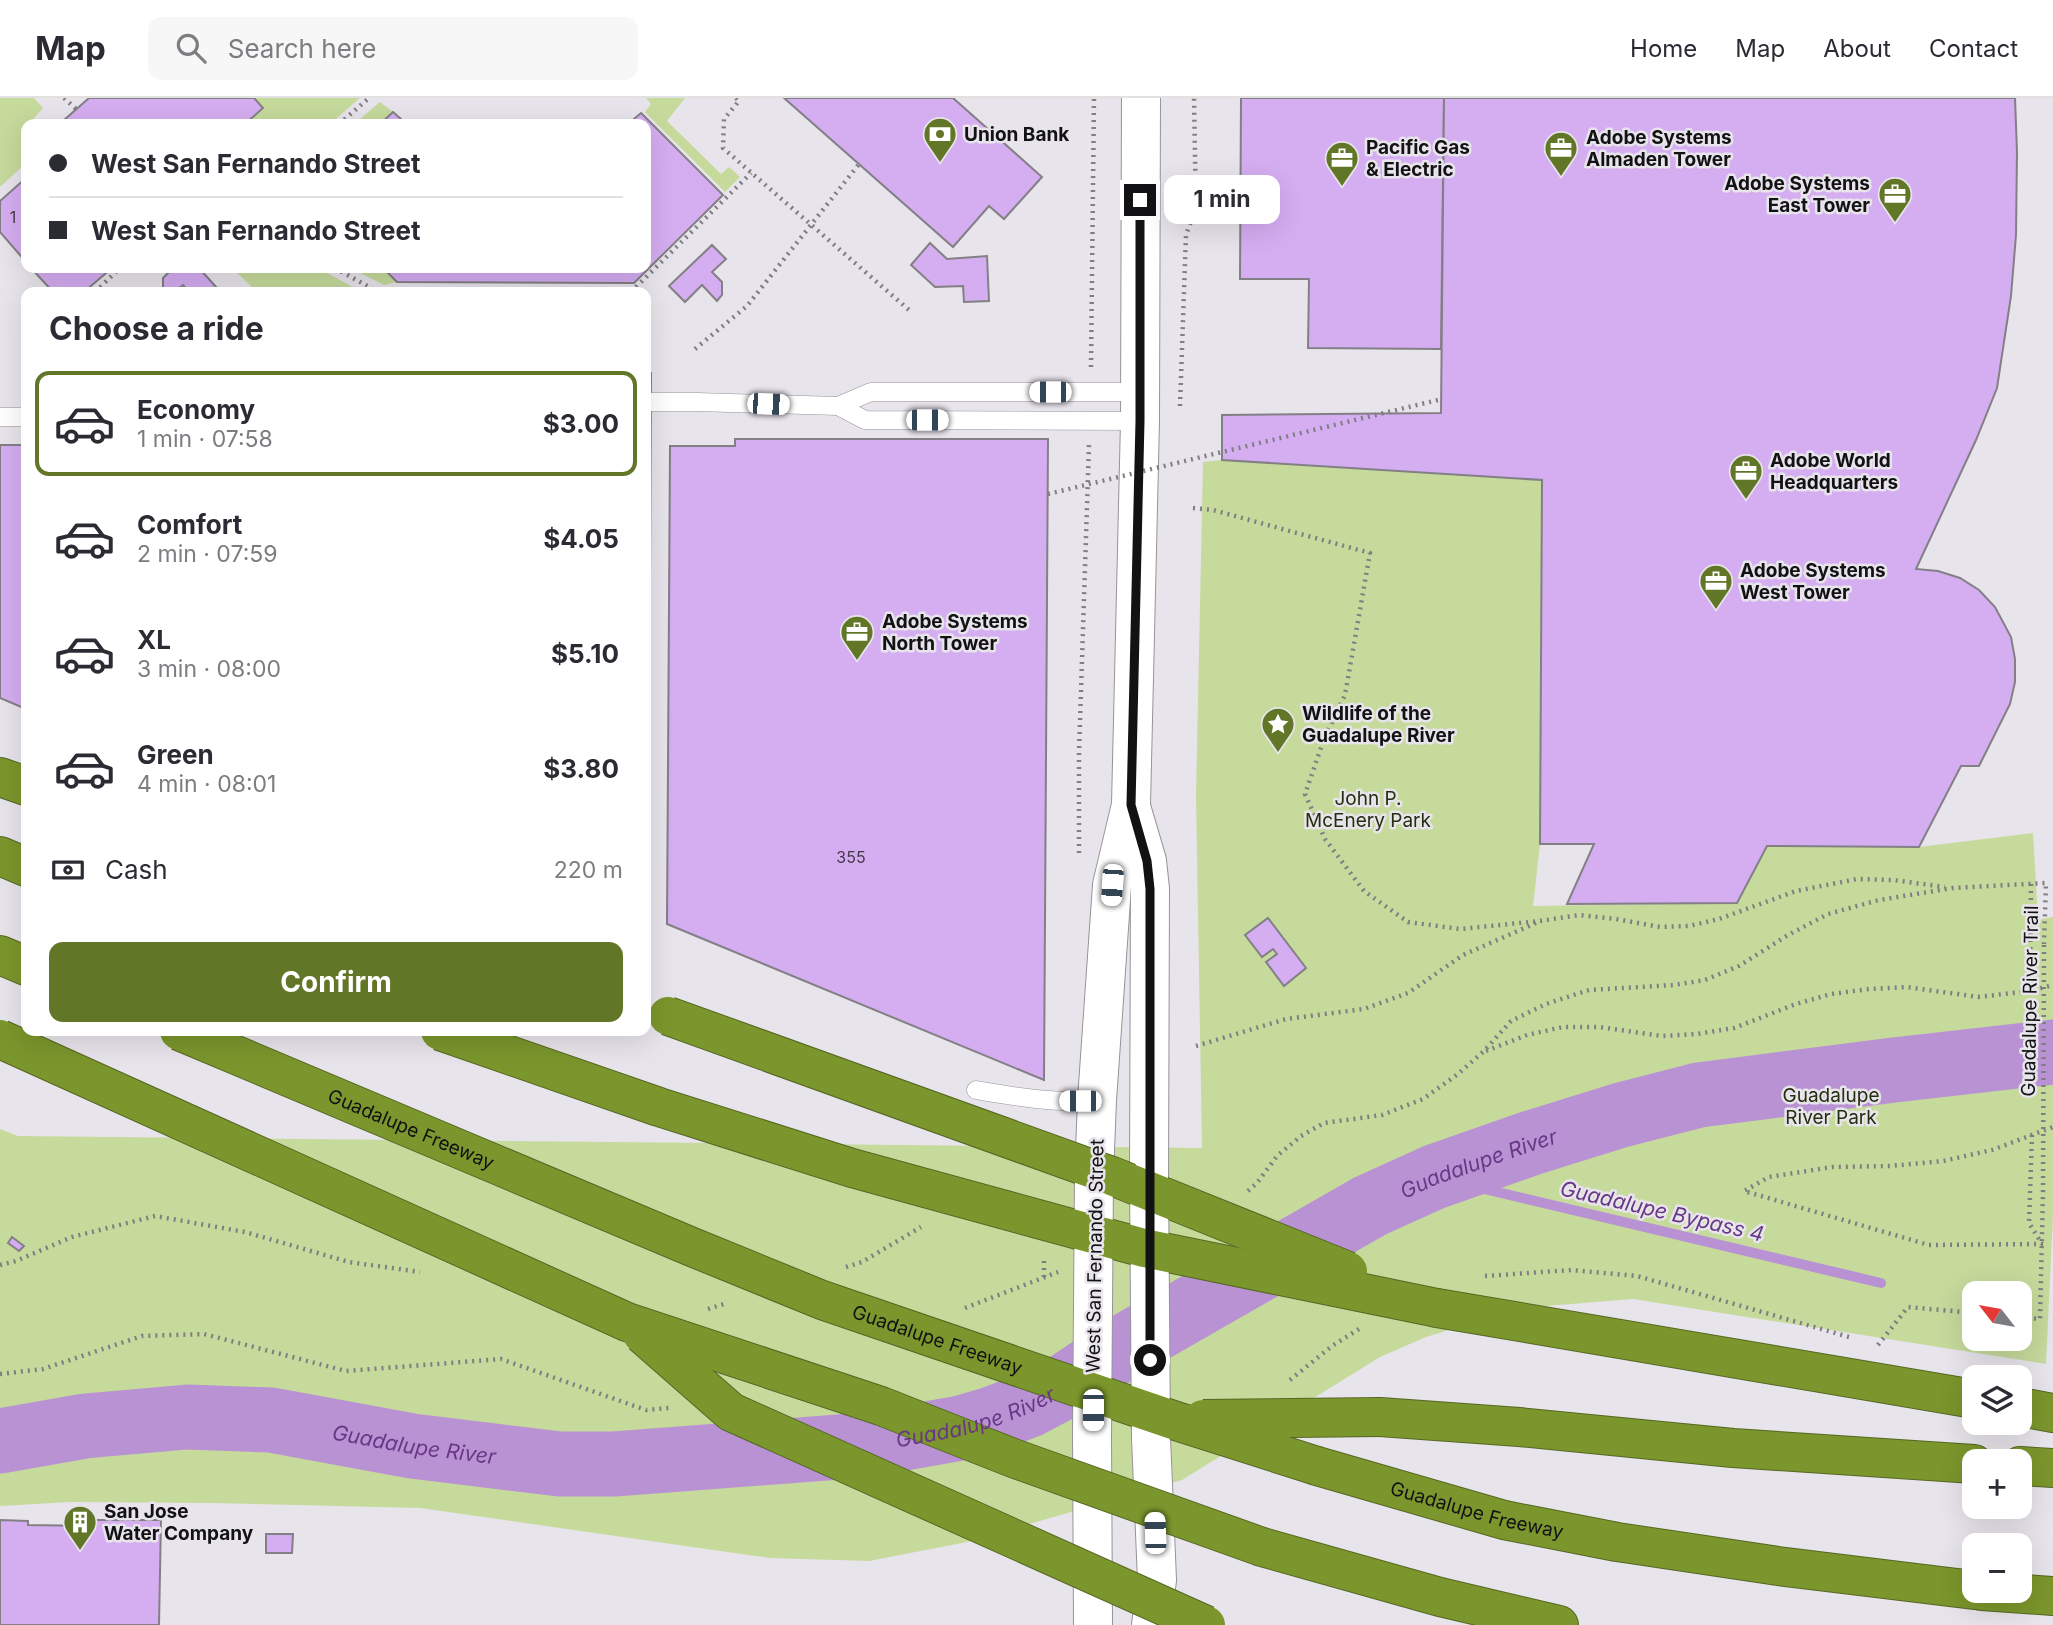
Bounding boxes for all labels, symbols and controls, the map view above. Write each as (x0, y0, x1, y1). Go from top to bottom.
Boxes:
search box (148, 17, 638, 80)
text: Map (35, 28, 106, 68)
icon: search (172, 29, 210, 67)
text: Search here (228, 33, 376, 64)
text: Home (1630, 34, 1697, 63)
text: Map (1735, 34, 1785, 63)
text: About (1823, 34, 1891, 63)
text: Contact (1929, 34, 2018, 63)
bank icon: Union Bank (921, 115, 959, 164)
place label: Union Bank (964, 123, 1069, 146)
place label: Adobe Systems Almaden Tower (1586, 126, 1732, 171)
office icon: Adobe Systems Almaden Tower (1542, 129, 1580, 178)
place label: Pacific Gas & Electric (1366, 136, 1470, 181)
office icon: Pacific Gas & Electric (1323, 139, 1361, 188)
text: West San Fernando Street (91, 148, 421, 179)
place label: Adobe Systems East Tower (1724, 172, 1870, 217)
office icon: Adobe Systems East Tower (1876, 175, 1914, 224)
callout: 1 min (1164, 176, 1280, 224)
route end (1124, 184, 1156, 216)
text: 1 min (1194, 185, 1250, 213)
house number: 1 (10, 207, 16, 227)
text: West San Fernando Street (91, 215, 421, 246)
text: Choose a ride (49, 309, 264, 348)
car (1030, 382, 1072, 403)
icon: car (53, 392, 116, 455)
car (747, 393, 790, 415)
text: Economy (137, 394, 255, 425)
text: $3.00 (543, 408, 619, 439)
car (907, 410, 949, 431)
text: 1 min · 07:58 (137, 425, 273, 453)
place label: Adobe World Headquarters (1770, 449, 1898, 494)
office icon: Adobe World Headquarters (1727, 452, 1765, 501)
icon: car (53, 507, 116, 570)
text: Comfort (137, 509, 242, 540)
text: $4.05 (543, 523, 619, 554)
text: 2 min · 07:59 (137, 540, 278, 568)
place label: Adobe Systems West Tower (1740, 559, 1886, 604)
office icon: Adobe Systems West Tower (1697, 562, 1735, 611)
place label: Adobe Systems North Tower (882, 610, 1028, 655)
office icon: Adobe Systems North Tower (838, 613, 876, 662)
icon: car (53, 622, 116, 685)
text: XL (137, 624, 171, 655)
text: $5.10 (551, 638, 619, 669)
text: 3 min · 08:00 (137, 655, 281, 683)
place label: Wildlife of the Guadalupe River (1302, 702, 1455, 747)
place icon: Wildlife of the Guadalupe River (1259, 705, 1297, 754)
icon: car (53, 737, 116, 800)
text: Green (137, 739, 214, 770)
text: $3.80 (543, 753, 619, 784)
text: 4 min · 08:01 (137, 770, 276, 798)
park label: John P. McEnery Park (1305, 787, 1432, 832)
house number: 355 (836, 847, 866, 867)
icon: cash (49, 851, 87, 889)
text: Cash (105, 854, 168, 885)
text: 220 m (554, 856, 623, 884)
car (1101, 863, 1124, 907)
street label: Guadalupe River Trail (2017, 905, 2043, 1097)
button: Confirm (49, 942, 623, 1022)
street label: Guadalupe Freeway (325, 1084, 498, 1174)
park label: Guadalupe River Park (1783, 1084, 1879, 1129)
car (1060, 1091, 1102, 1112)
water label: Guadalupe River (1396, 1123, 1561, 1203)
street label: West San Fernando Street (1081, 1139, 1109, 1373)
water label: Guadalupe Bypass 4 (1558, 1175, 1766, 1247)
north arrow (1962, 1281, 2032, 1351)
map controls (1962, 1281, 2032, 1603)
street label: Guadalupe Freeway (849, 1300, 1026, 1379)
route start (1134, 1344, 1166, 1376)
button: layers (1962, 1365, 2032, 1435)
water label: Guadalupe River (894, 1381, 1060, 1452)
car (1083, 1389, 1104, 1431)
water label: Guadalupe River (330, 1419, 498, 1469)
button: + (1962, 1449, 2032, 1519)
street label: Guadalupe Freeway (1388, 1476, 1566, 1543)
place label: San Jose Water Company (104, 1500, 254, 1545)
building icon: San Jose Water Company (61, 1503, 99, 1552)
car (1144, 1512, 1167, 1554)
button: − (1962, 1533, 2032, 1603)

